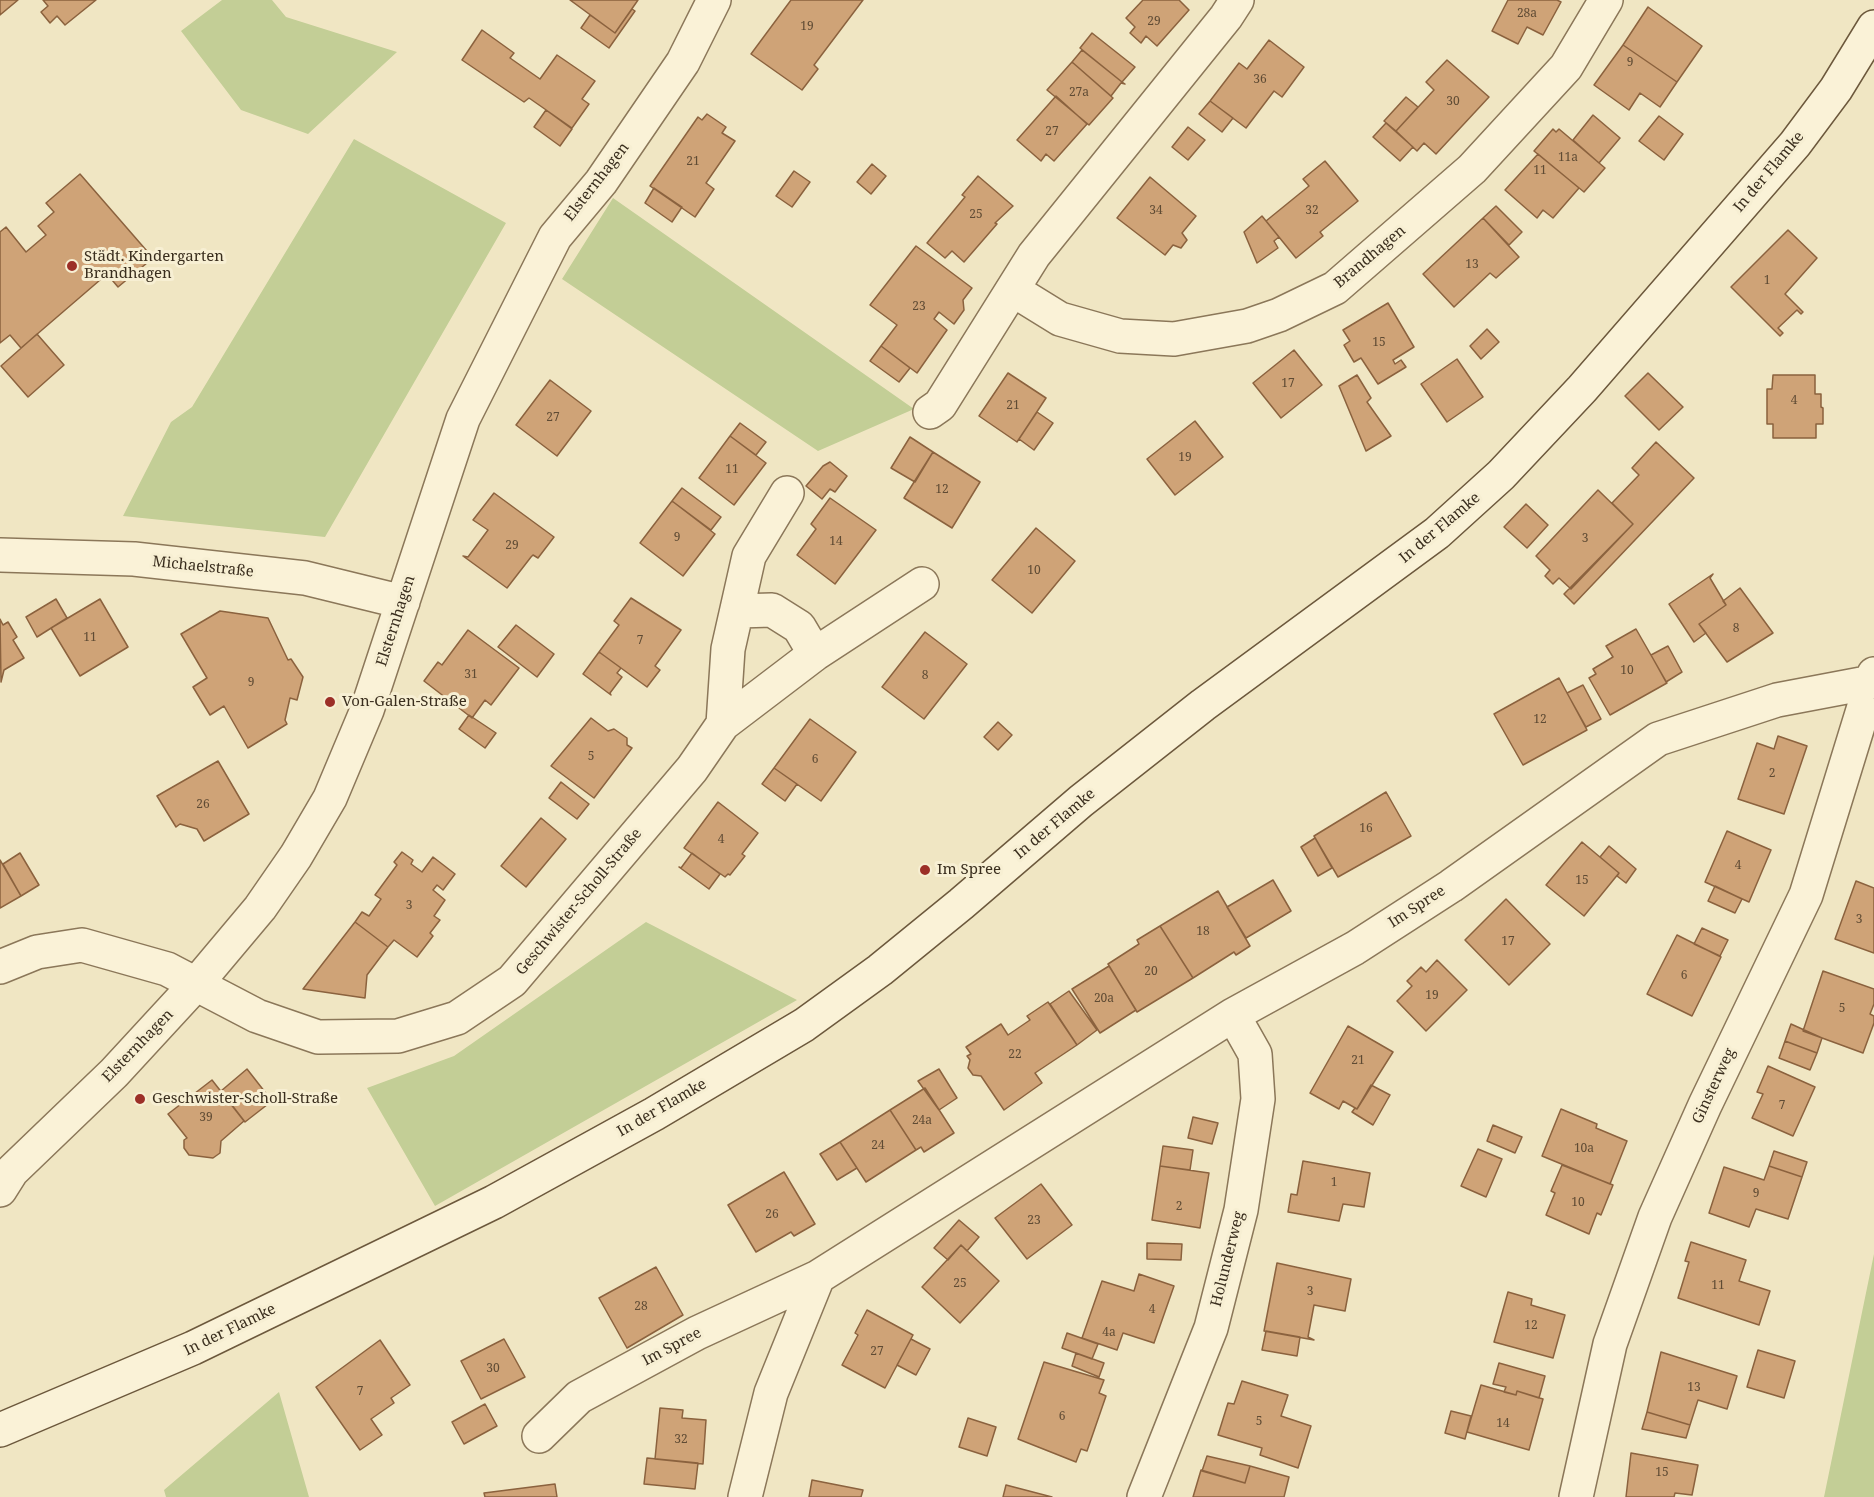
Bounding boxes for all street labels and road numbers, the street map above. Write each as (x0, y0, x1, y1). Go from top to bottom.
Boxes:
street label: In der Flamke (1730, 128, 1808, 216)
street label: Elsternhagen (561, 139, 633, 225)
street label: Brandhagen (1331, 222, 1409, 292)
street label: In der Flamke (1396, 489, 1484, 567)
street label: Michaelstraße (151, 553, 255, 581)
street label: Elsternhagen (373, 573, 419, 669)
street label: In der Flamke (1011, 785, 1099, 863)
street label: Geschwister-Scholl-Straße (512, 825, 646, 979)
street label: Im Spree (1385, 882, 1449, 932)
street label: Elsternhagen (99, 1006, 177, 1086)
street label: Ginsterweg (1689, 1045, 1739, 1127)
street label: In der Flamke (614, 1075, 710, 1141)
street label: Holunderweg (1207, 1209, 1249, 1309)
street label: In der Flamke (181, 1300, 279, 1360)
street label: Im Spree (639, 1324, 705, 1370)

